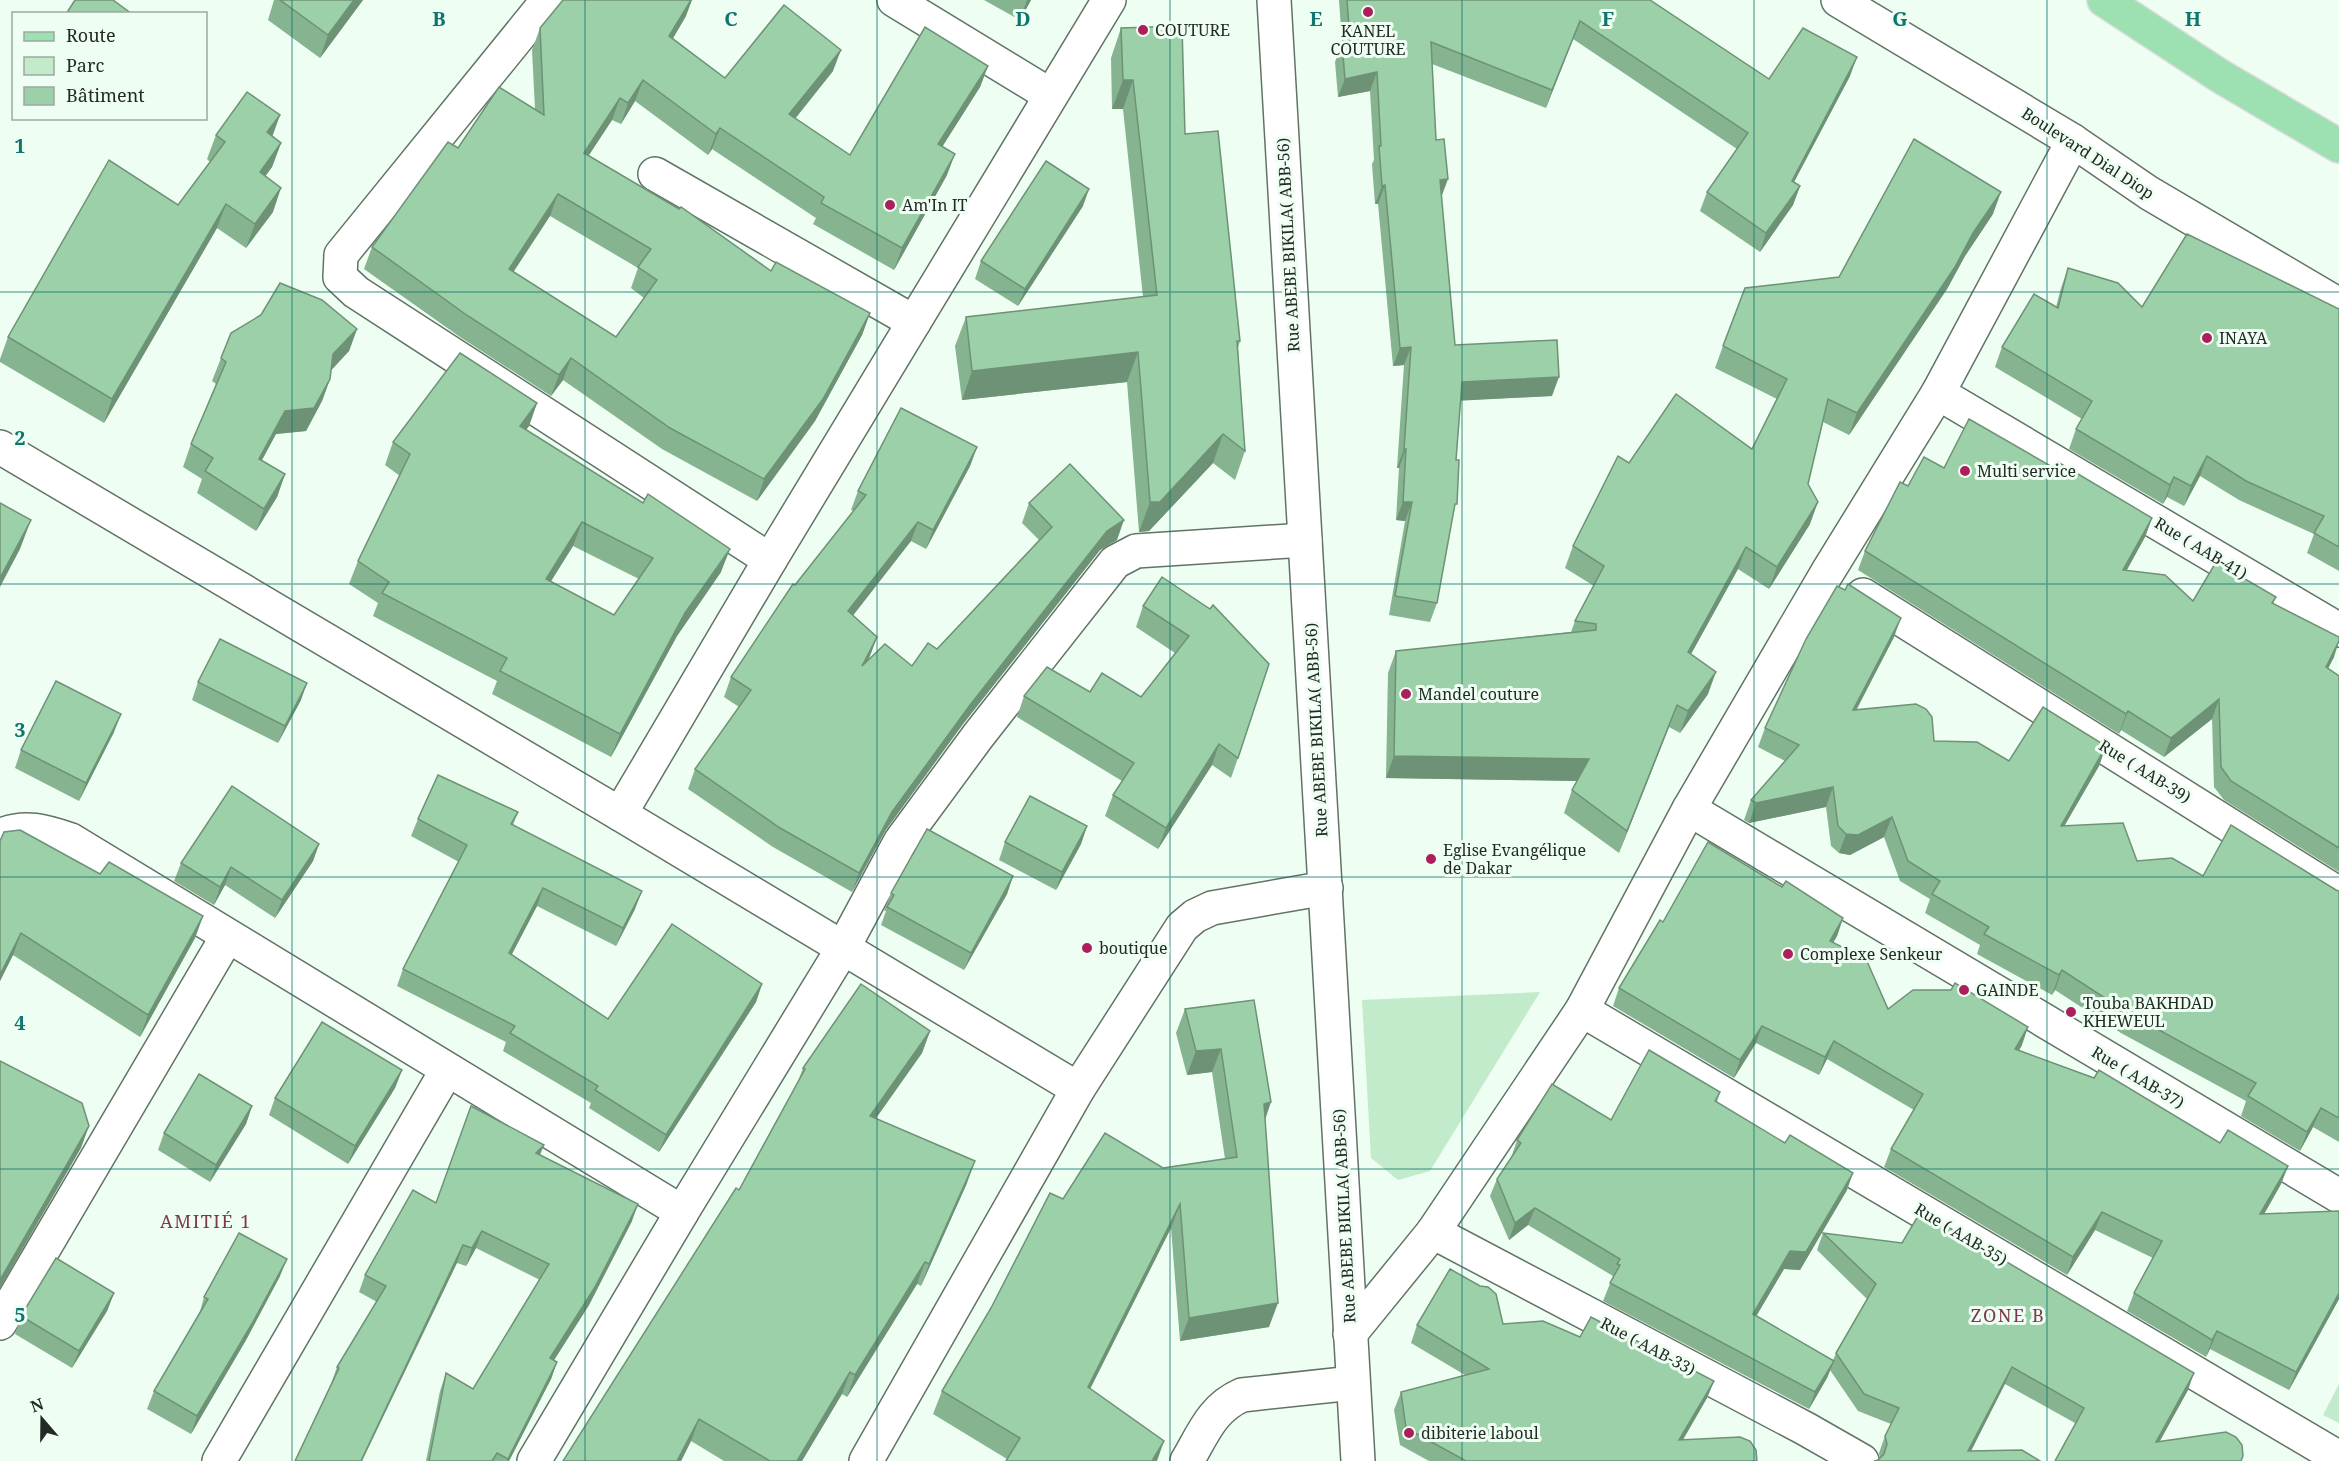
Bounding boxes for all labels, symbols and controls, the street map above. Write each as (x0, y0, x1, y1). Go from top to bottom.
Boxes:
text: B (432, 5, 446, 32)
text: C (724, 5, 738, 32)
text: D (1015, 5, 1031, 32)
text: E (1309, 5, 1323, 32)
marker: KANEL COUTURE (1361, 5, 1375, 19)
text: F (1602, 5, 1614, 32)
text: G (1892, 5, 1908, 32)
text: H (2185, 5, 2201, 32)
legend (12, 12, 207, 120)
place label: COUTURE (1155, 19, 1230, 41)
place label: KANEL COUTURE (1331, 20, 1405, 60)
text: Route (66, 23, 116, 47)
marker: COUTURE (1136, 23, 1150, 37)
text: Parc (66, 53, 104, 77)
text: Bâtiment (66, 83, 145, 107)
street label: Boulevard Dial Diop (2017, 102, 2159, 204)
text: 1 (14, 132, 26, 159)
street label: Rue ABEBE BIKILA( ABB-56) (1271, 137, 1305, 353)
place label: Am'In IT (902, 194, 968, 216)
marker: Am'In IT (883, 198, 897, 212)
place label: INAYA (2219, 327, 2268, 349)
marker: INAYA (2200, 331, 2214, 345)
text: 2 (14, 424, 26, 451)
place label: Multi service (1977, 460, 2076, 482)
marker: Multi service (1958, 464, 1972, 478)
street label: Rue ( AAB-41) (2151, 512, 2251, 584)
street label: Rue ABEBE BIKILA( ABB-56) (1299, 622, 1333, 838)
place label: Mandel couture (1418, 683, 1539, 705)
marker: Mandel couture (1399, 687, 1413, 701)
text: 3 (14, 716, 26, 743)
street label: Rue ( AAB-39) (2095, 734, 2195, 808)
place label: Eglise Evangélique de Dakar (1443, 839, 1586, 879)
marker: Eglise Evangélique de Dakar (1424, 852, 1438, 866)
place label: boutique (1099, 937, 1168, 959)
marker: boutique (1080, 941, 1094, 955)
place label: Complexe Senkeur (1800, 943, 1943, 965)
marker: Complexe Senkeur (1781, 947, 1795, 961)
place label: GAINDE (1976, 979, 2038, 1001)
marker: GAINDE (1957, 983, 1971, 997)
place label: Touba BAKHDAD KHEWEUL (2083, 992, 2214, 1032)
marker: Touba BAKHDAD KHEWEUL (2064, 1005, 2078, 1019)
text: 4 (14, 1009, 26, 1036)
street label: Rue ( AAB-37) (2088, 1041, 2188, 1113)
street label: Rue ABEBE BIKILA( ABB-56) (1327, 1108, 1361, 1324)
street label: Rue ( AAB-35) (1911, 1198, 2011, 1270)
district label: AMITIÉ 1 (160, 1209, 252, 1233)
text: 5 (14, 1301, 26, 1328)
district label: ZONE B (1971, 1303, 2045, 1327)
street label: Rue ( AAB-33) (1597, 1312, 1699, 1380)
north arrow (12, 1389, 72, 1449)
text: N (27, 1392, 47, 1417)
place label: dibiterie laboul (1421, 1422, 1539, 1444)
marker: dibiterie laboul (1402, 1426, 1416, 1440)

